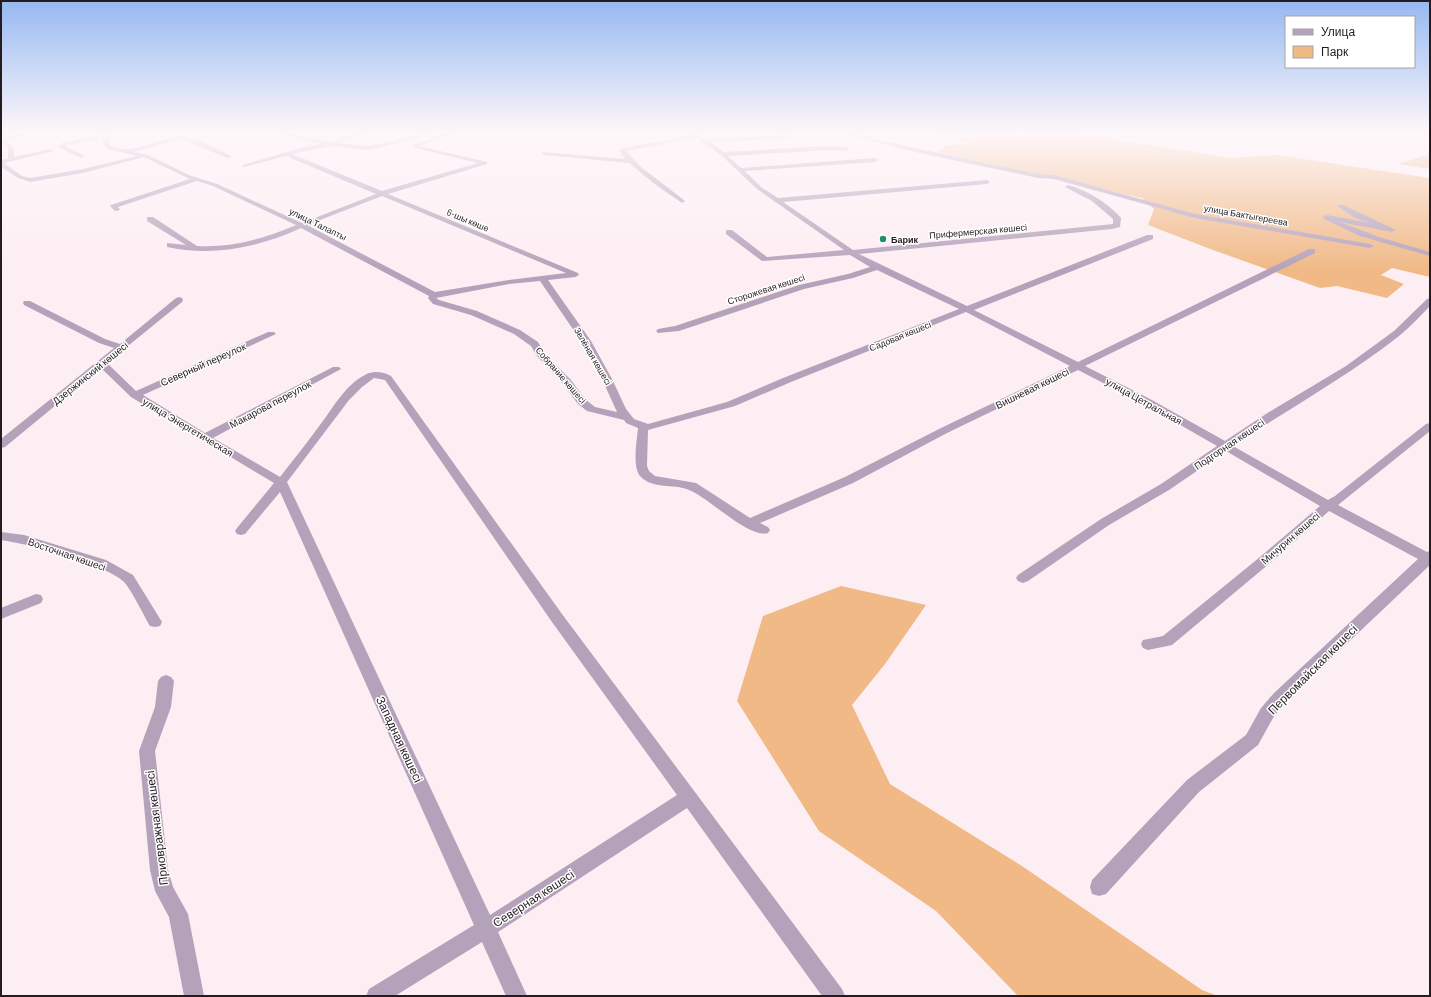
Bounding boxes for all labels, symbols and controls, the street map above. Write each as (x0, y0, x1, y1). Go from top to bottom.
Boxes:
legend (1285, 16, 1415, 68)
text: Улица (1321, 24, 1355, 39)
text: Парк (1321, 44, 1349, 59)
street label: улица Бактыгереева (1203, 202, 1289, 228)
street label: улица Талапты (288, 205, 348, 243)
street label: 6-шы көше (445, 206, 491, 234)
street label: Прифермерская көшесі (929, 221, 1027, 241)
marker: Барик (878, 234, 888, 244)
place label: Барик (891, 234, 919, 245)
street label: Сторожевая көшесі (726, 271, 806, 307)
street label: Садовая көшесі (867, 319, 933, 353)
street label: Зелёная көшесі (572, 325, 614, 387)
street label: Дзержинский көшесі (50, 339, 130, 407)
street label: Северный переулок (159, 340, 248, 388)
street label: Собрание көшесі (534, 345, 588, 405)
street label: Вишневая көшесі (993, 365, 1071, 411)
street label: улица Цетральная (1104, 375, 1184, 427)
street label: Макарова переулок (227, 377, 313, 431)
street label: улица Энергетическая (141, 395, 235, 459)
street label: Подгорная көшесі (1192, 416, 1266, 472)
street label: Мичурин көшесі (1258, 509, 1322, 567)
street label: Восточная көшесі (27, 535, 107, 573)
street label: Первомайская көшесі (1264, 621, 1360, 717)
street label: Западная көшесі (373, 694, 426, 785)
street label: Приовражная көшесі (142, 770, 171, 886)
street label: Северная көшесі (490, 867, 577, 930)

